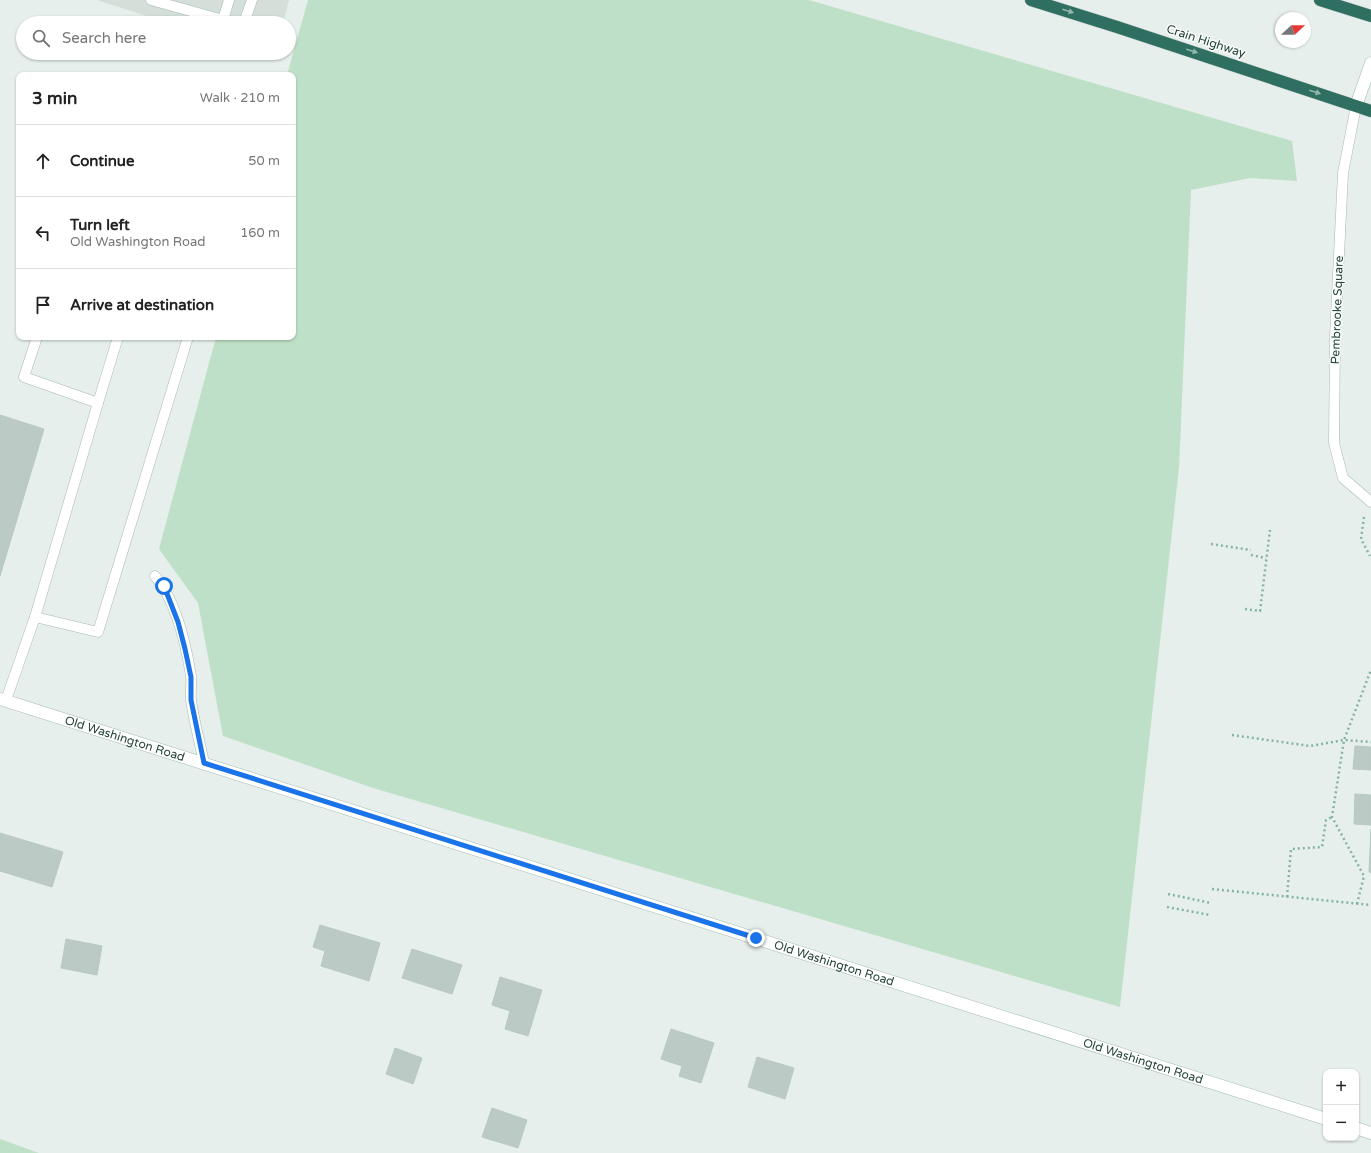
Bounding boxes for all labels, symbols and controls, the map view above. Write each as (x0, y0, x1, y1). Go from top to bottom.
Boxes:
one-way arrow (1062, 9, 1074, 15)
north arrow (1275, 12, 1311, 48)
search box (16, 16, 296, 60)
street label: Crain Highway (1165, 22, 1248, 61)
icon: search (30, 27, 52, 49)
text: Search here (62, 29, 146, 47)
one-way arrow (1186, 49, 1198, 55)
text: 3 min (32, 88, 77, 109)
text: Walk · 210 m (200, 90, 280, 106)
one-way arrow (1309, 90, 1321, 96)
icon: ahead (32, 150, 54, 172)
text: Continue (70, 152, 134, 170)
text: 50 m (248, 153, 280, 169)
text: Turn left (70, 216, 130, 234)
icon: left (32, 222, 54, 244)
text: 160 m (240, 225, 280, 241)
text: Old Washington Road (70, 234, 205, 250)
street label: Pembrooke Square (1328, 255, 1346, 365)
icon: arrive (32, 294, 54, 316)
text: Arrive at destination (70, 296, 214, 314)
route start (155, 577, 173, 595)
street label: Old Washington Road (63, 713, 187, 764)
route end (747, 929, 765, 947)
street label: Old Washington Road (772, 938, 896, 989)
street label: Old Washington Road (1081, 1035, 1205, 1087)
map controls (1323, 1069, 1359, 1141)
button: + (1323, 1069, 1359, 1105)
button: − (1323, 1105, 1359, 1141)

